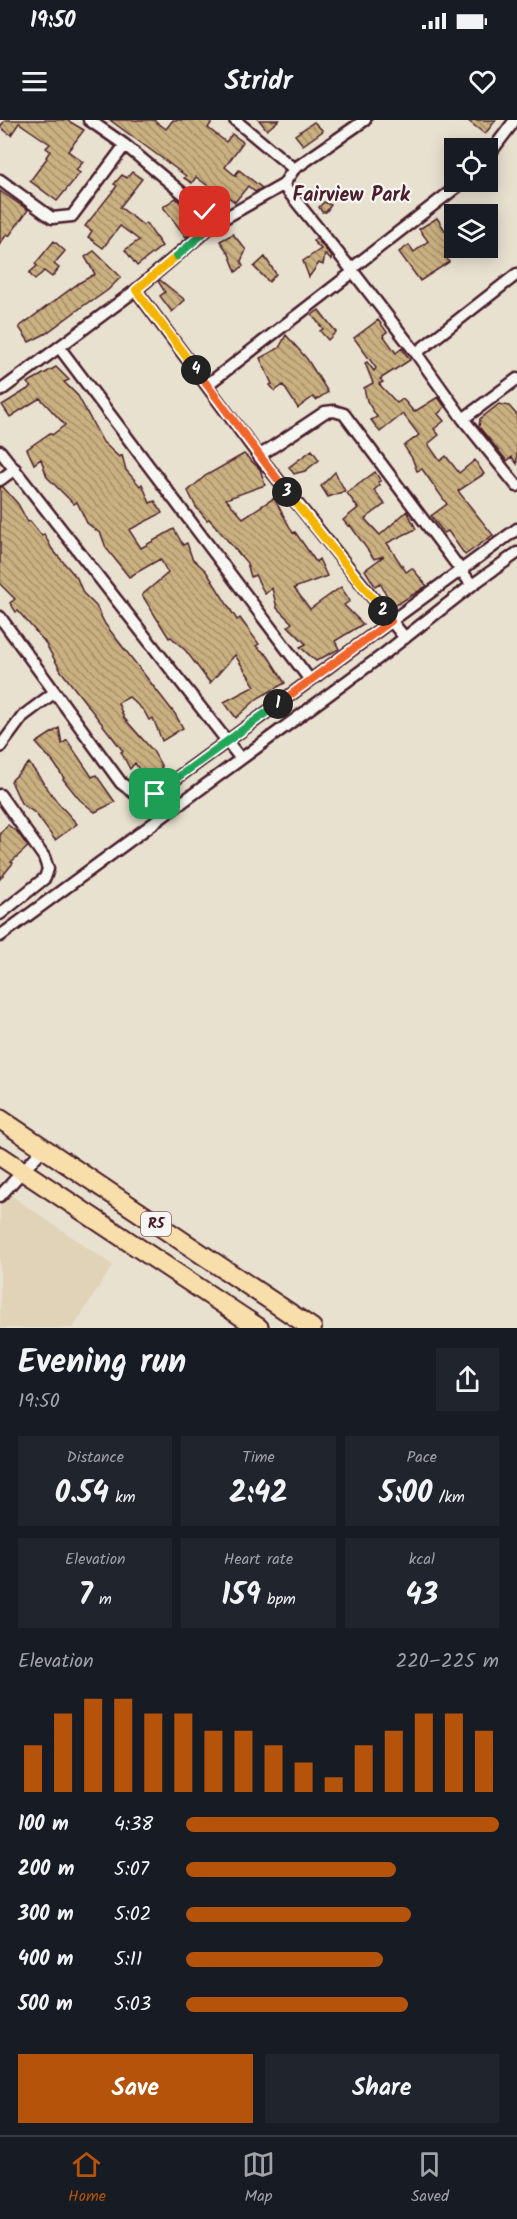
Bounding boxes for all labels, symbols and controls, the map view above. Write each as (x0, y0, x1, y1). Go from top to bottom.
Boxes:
text: 19:50 (30, 4, 76, 39)
text: Stridr (224, 60, 293, 103)
icon: menu (18, 65, 51, 98)
icon: heart (466, 65, 499, 98)
map controls (444, 138, 498, 258)
button: locate (444, 138, 498, 192)
district label: Fairview Park (292, 180, 411, 212)
pin (179, 186, 230, 237)
icon: check (188, 195, 221, 228)
button: layers (444, 204, 498, 258)
pin: 4 (181, 355, 211, 385)
text: 4 (192, 357, 200, 382)
pin: 3 (272, 477, 302, 507)
text: 3 (283, 479, 291, 504)
pin: 2 (368, 596, 398, 626)
text: 2 (378, 598, 388, 623)
pin: 1 (263, 689, 293, 719)
text: 1 (276, 691, 280, 716)
pin (129, 768, 180, 819)
icon: arrive (138, 777, 171, 810)
road number: R5 (141, 1212, 171, 1236)
text: Evening run (18, 1337, 186, 1390)
button: share (436, 1348, 499, 1411)
text: 19:50 (18, 1386, 60, 1418)
text: Distance (66, 1445, 124, 1470)
text: Time (242, 1445, 275, 1470)
text: Pace (407, 1445, 437, 1470)
text: 0.54 (55, 1470, 109, 1518)
text: 2:42 (229, 1470, 288, 1518)
text: 5:00 (379, 1470, 432, 1518)
text: km (109, 1485, 136, 1510)
text: /km (432, 1485, 465, 1510)
text: Elevation (65, 1547, 125, 1572)
text: Heart rate (224, 1547, 293, 1572)
text: kcal (409, 1547, 435, 1572)
text: 7 (79, 1572, 93, 1620)
text: 159 (221, 1572, 261, 1620)
text: 43 (405, 1572, 438, 1620)
text: m (93, 1587, 112, 1612)
text: bpm (261, 1587, 296, 1612)
text: Elevation (18, 1646, 94, 1678)
text: 220–225 m (396, 1646, 499, 1678)
text: 100 m (18, 1809, 69, 1841)
text: 4:38 (114, 1809, 153, 1841)
text: 200 m (18, 1854, 74, 1886)
text: 5:07 (114, 1854, 149, 1886)
text: 300 m (18, 1899, 74, 1931)
text: 5:02 (114, 1899, 151, 1931)
text: 400 m (18, 1944, 74, 1976)
text: 5:11 (114, 1944, 142, 1976)
text: 500 m (18, 1989, 73, 2021)
text: 5:03 (114, 1989, 151, 2021)
button: Save (18, 2054, 253, 2123)
button: Share (265, 2054, 499, 2123)
tab: Home (68, 2148, 106, 2209)
tab: Map (242, 2148, 275, 2209)
tab: Saved (411, 2148, 449, 2209)

